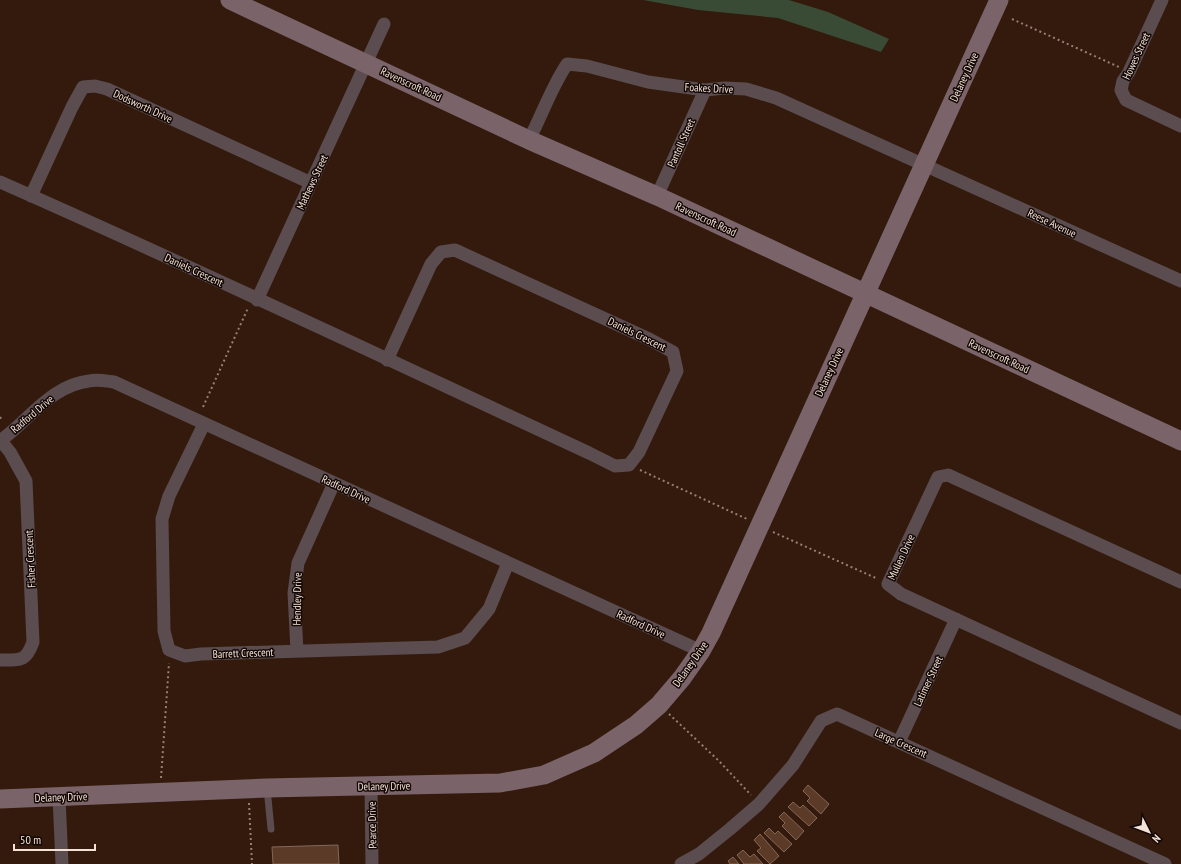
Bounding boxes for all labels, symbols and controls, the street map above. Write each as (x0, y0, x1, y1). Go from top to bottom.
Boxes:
street label: Howes Street (1119, 30, 1153, 82)
street label: Delaney Drive (947, 50, 982, 104)
street label: Ravenscroft Road (378, 64, 444, 104)
street label: Foakes Drive (684, 80, 734, 96)
street label: Dodsworth Drive (111, 86, 175, 126)
street label: Pantoll Street (664, 116, 698, 170)
street label: Mathews Street (293, 152, 331, 212)
street label: Ravenscroft Road (673, 199, 739, 239)
street label: Reese Avenue (1025, 206, 1079, 241)
street label: Daniels Crescent (163, 250, 225, 290)
street label: Daniels Crescent (606, 314, 668, 354)
street label: Ravenscroft Road (966, 336, 1032, 376)
street label: Delaney Drive (812, 345, 847, 399)
street label: Radford Drive (8, 392, 57, 436)
street label: Radford Drive (319, 472, 373, 507)
street label: Fisher Crescent (22, 530, 38, 588)
street label: Mullen Drive (884, 532, 918, 582)
street label: Hendley Drive (290, 572, 304, 626)
street label: Radford Drive (614, 607, 668, 642)
street label: Delaney Drive (669, 638, 711, 690)
street label: Barrett Crescent (212, 645, 274, 661)
street label: Latimer Street (910, 654, 946, 708)
street label: Large Crescent (873, 725, 929, 761)
street label: Delaney Drive (358, 779, 411, 793)
street label: Delaney Drive (34, 789, 88, 805)
street label: Pearce Drive (365, 801, 379, 849)
north arrow (1129, 812, 1169, 852)
scale bar (14, 826, 95, 852)
text: 50 m (20, 832, 41, 847)
text: N (1149, 832, 1164, 846)

